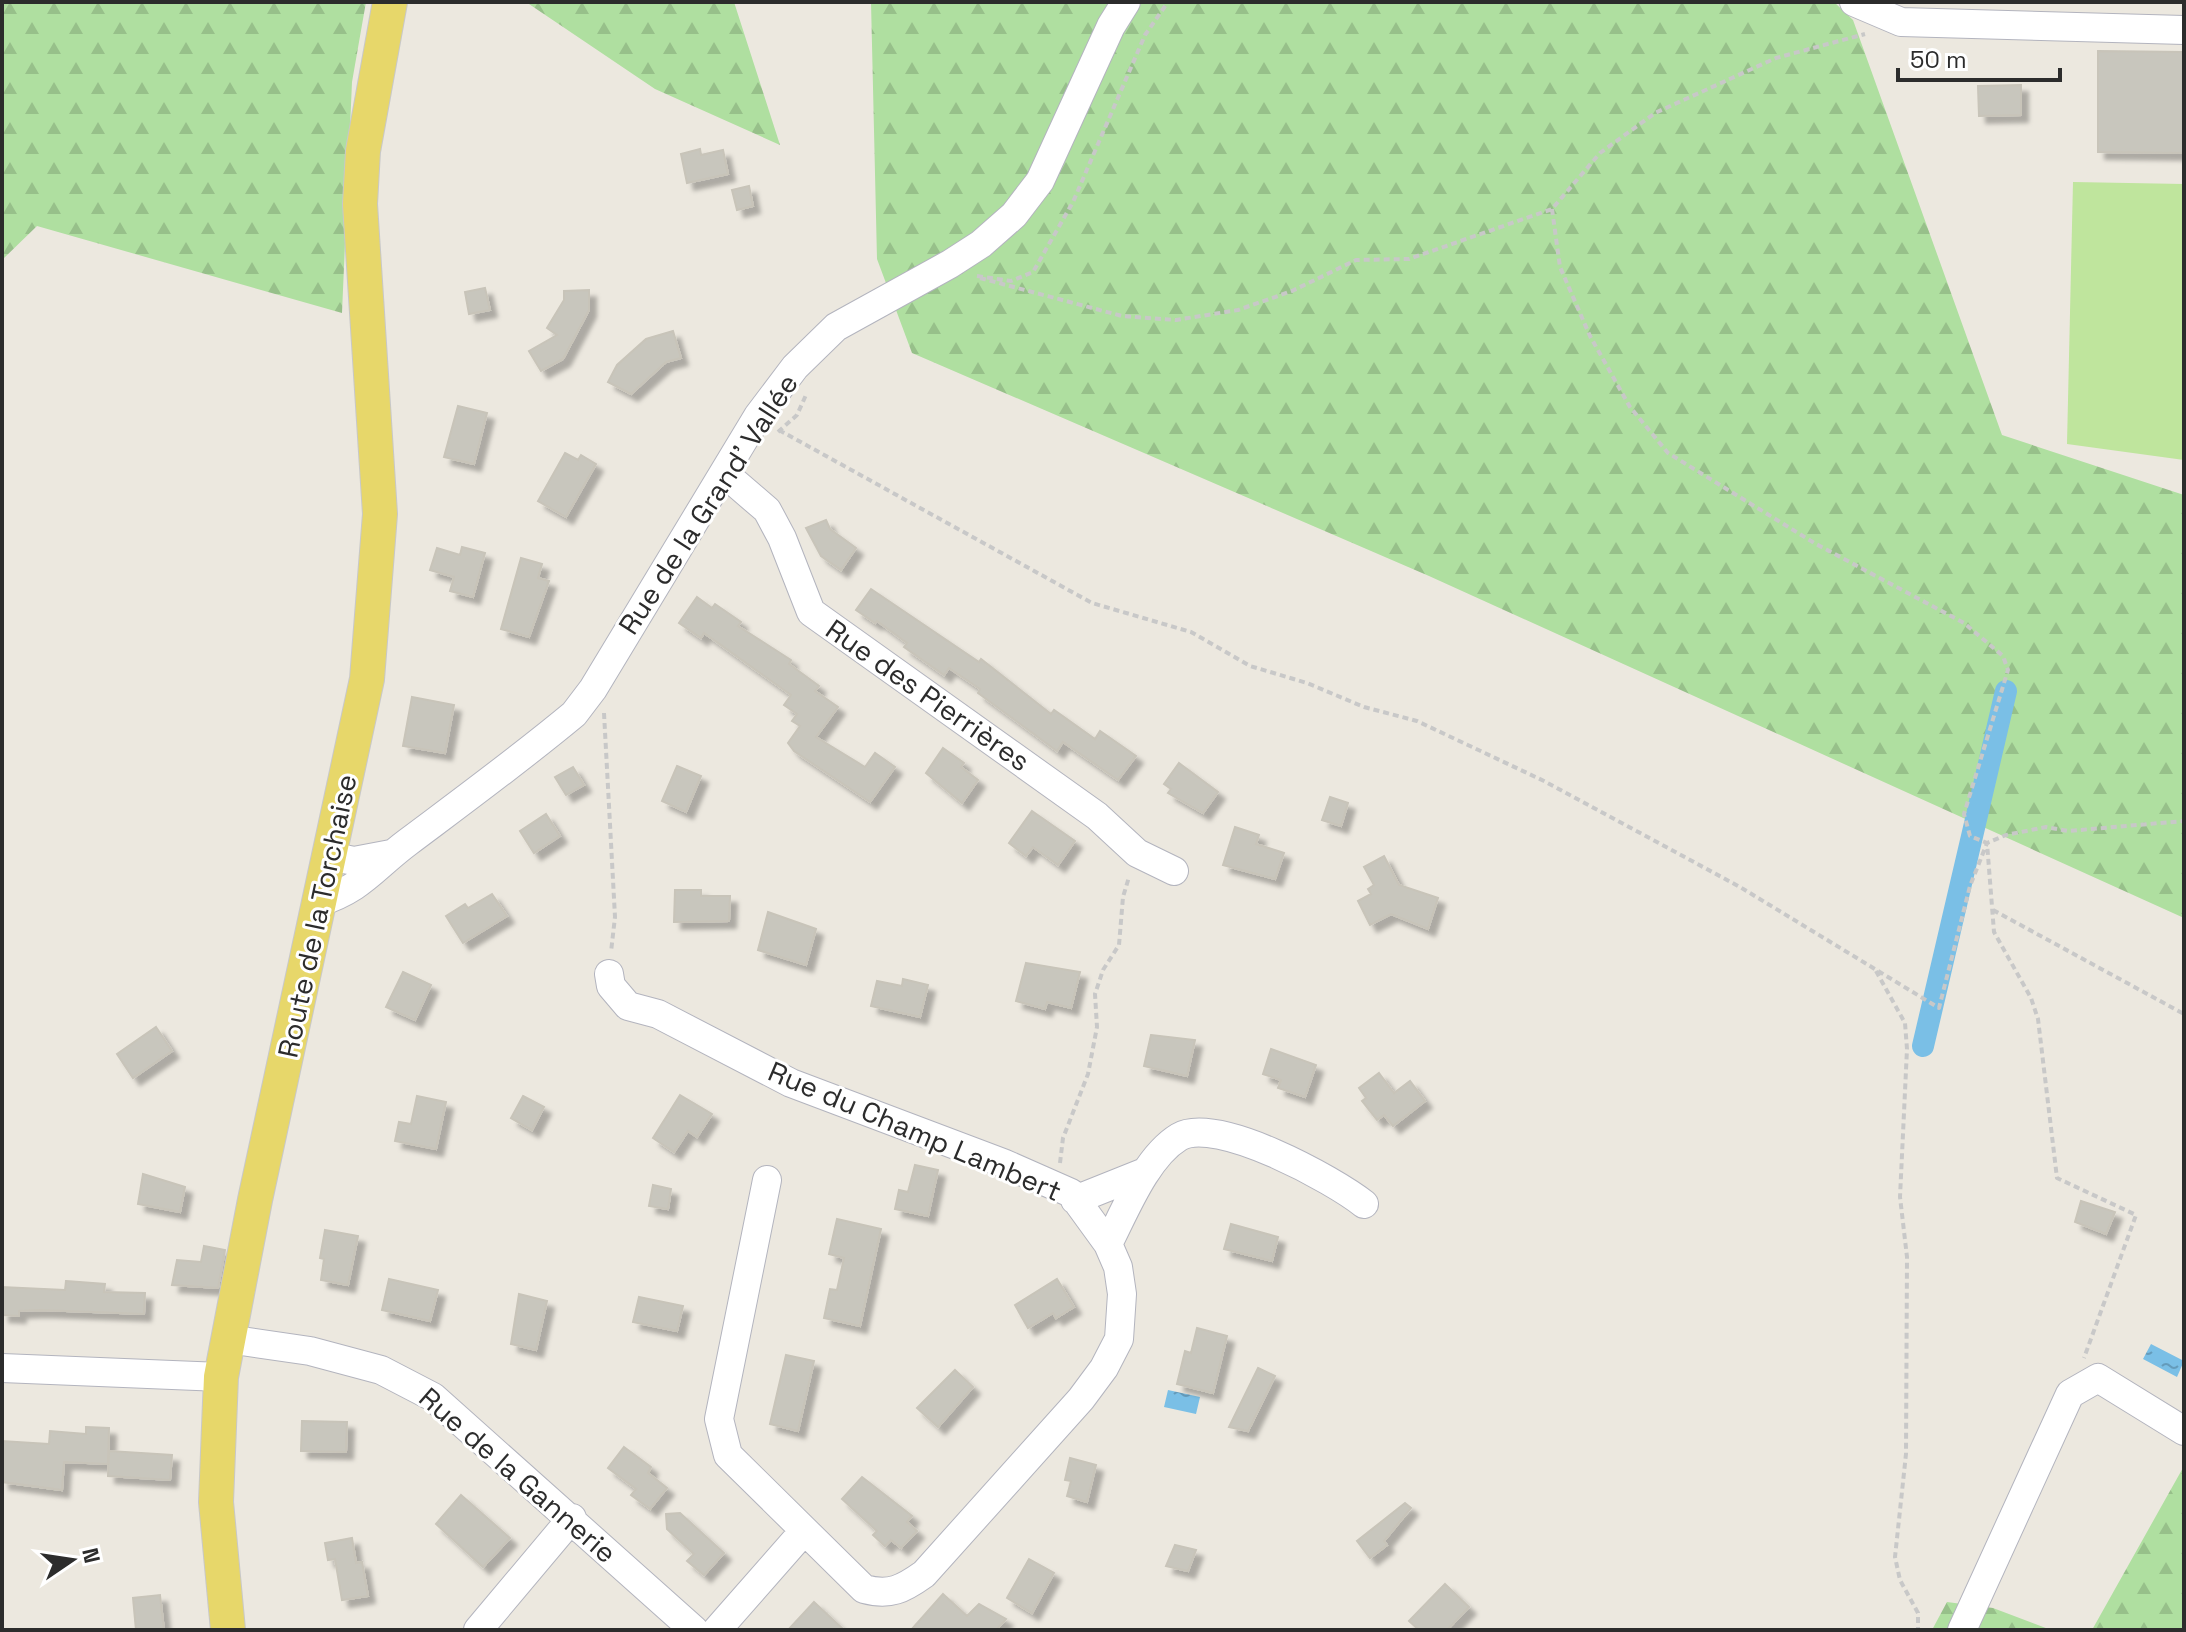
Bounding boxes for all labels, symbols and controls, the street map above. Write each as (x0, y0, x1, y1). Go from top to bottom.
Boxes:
scale bar (1898, 32, 2060, 82)
text: 50 m (1910, 44, 1967, 75)
street label: Rue de la Grand’ Vallée (610, 367, 806, 641)
street label: Rue des Pierrières (819, 611, 1037, 779)
street label: Route de la Torchaise (269, 771, 365, 1061)
street label: Rue du Champ Lambert (763, 1053, 1067, 1209)
street label: Rue de la Gannerie (412, 1379, 624, 1571)
north arrow (32, 1520, 112, 1600)
text: N (76, 1545, 107, 1566)

